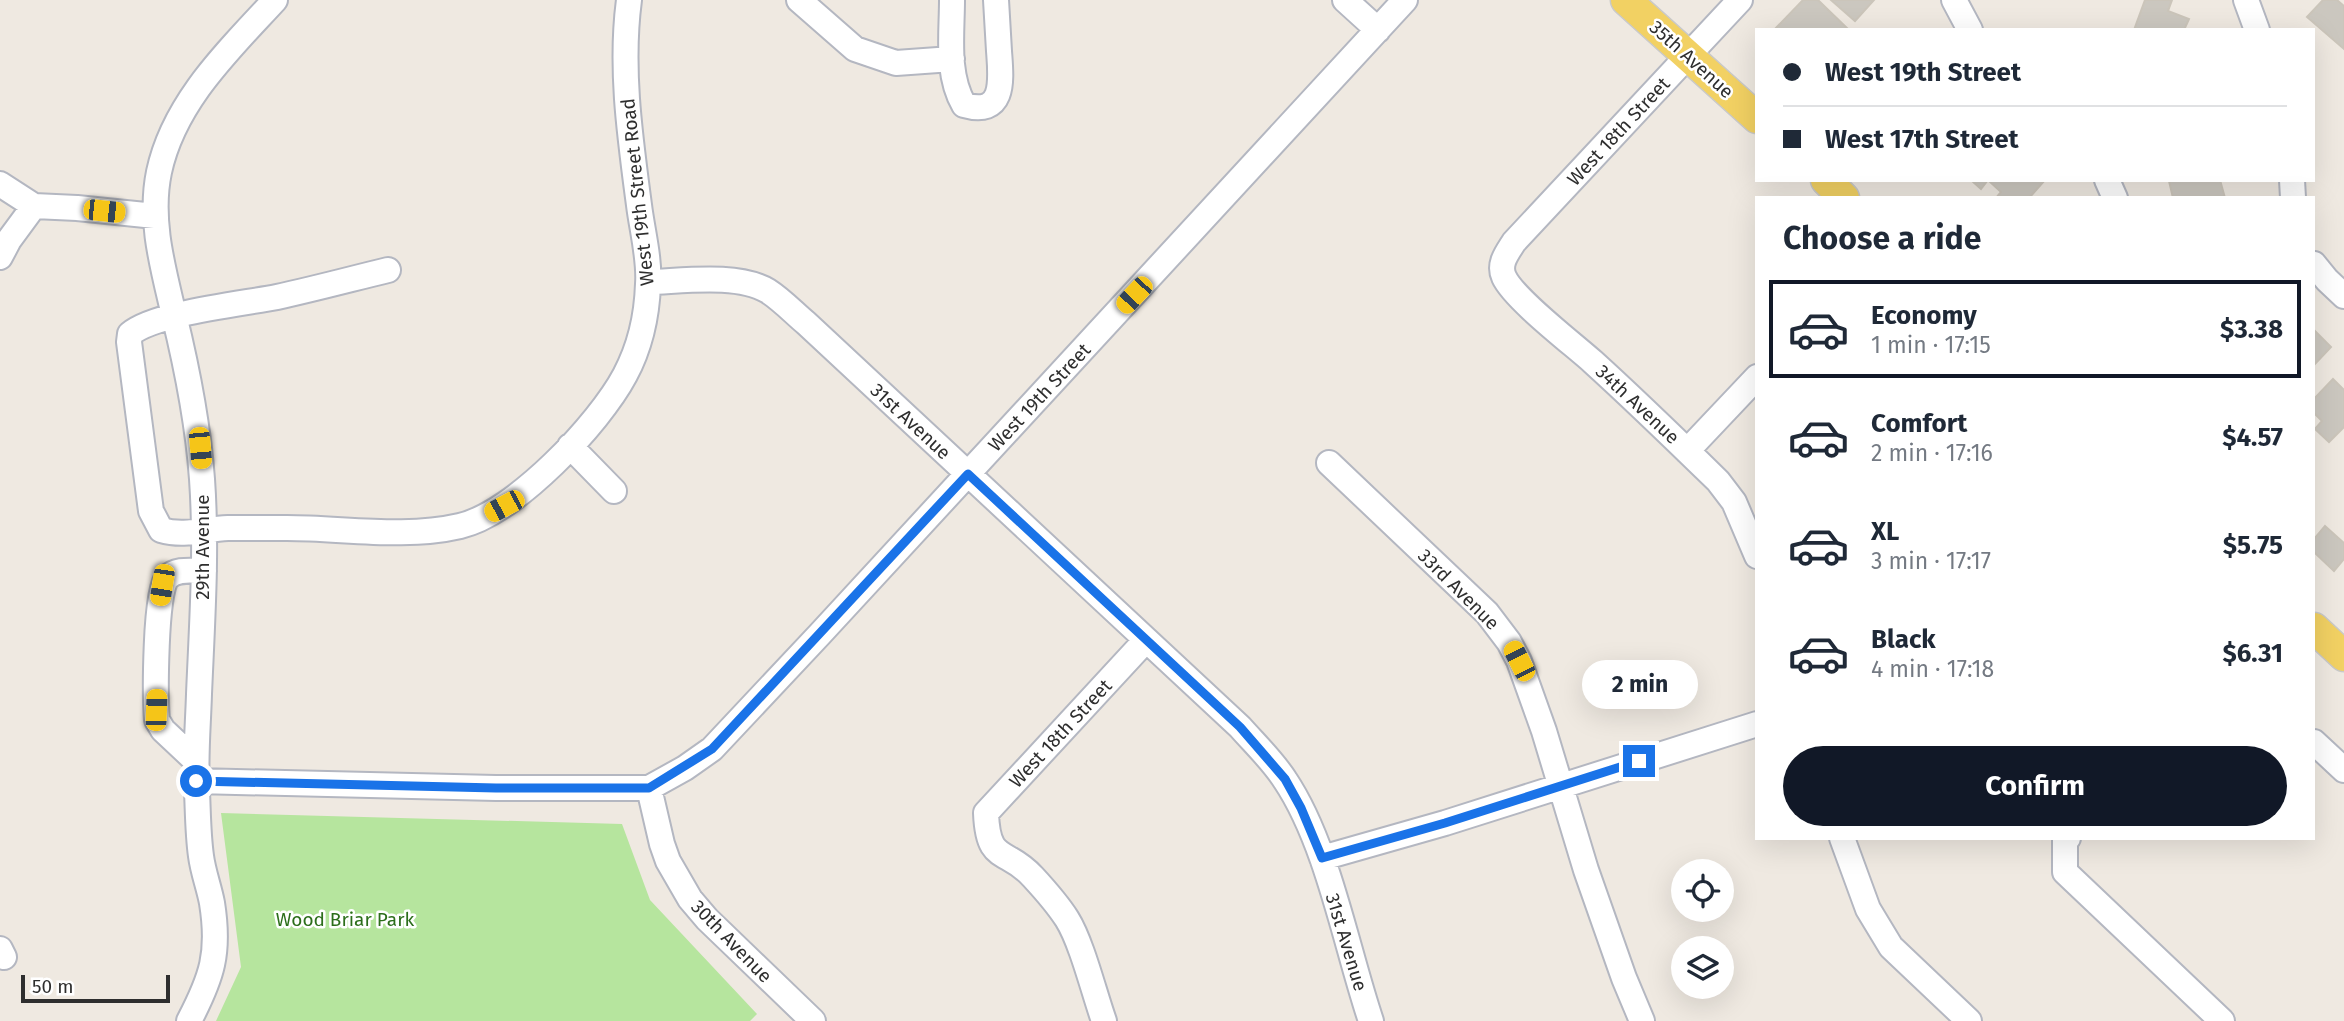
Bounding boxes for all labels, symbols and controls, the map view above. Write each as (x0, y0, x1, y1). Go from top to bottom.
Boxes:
street label: 35th Avenue (1645, 16, 1738, 103)
text: West 19th Street (1825, 57, 2021, 88)
street label: West 18th Street (1562, 72, 1675, 190)
street label: West 19th Street Road (616, 97, 659, 287)
text: West 17th Street (1825, 124, 2019, 155)
car (83, 198, 126, 224)
text: Choose a ride (1783, 219, 1981, 257)
car (1112, 272, 1157, 318)
icon: car (1787, 298, 1850, 361)
text: Economy (1871, 300, 1977, 331)
text: $3.38 (2220, 314, 2283, 345)
text: 1 min · 17:15 (1871, 331, 1991, 359)
street label: West 19th Street (983, 338, 1095, 456)
street label: 34th Avenue (1591, 360, 1684, 449)
street label: 31st Avenue (866, 378, 955, 464)
icon: car (1787, 406, 1850, 469)
text: Comfort (1871, 408, 1967, 439)
text: $4.57 (2222, 422, 2283, 453)
car (188, 426, 213, 470)
text: 2 min · 17:16 (1871, 439, 1993, 467)
car (481, 487, 528, 525)
street label: 29th Avenue (191, 494, 214, 600)
icon: car (1787, 514, 1850, 577)
text: XL (1871, 516, 1899, 547)
text: $5.75 (2223, 530, 2283, 561)
street label: 33rd Avenue (1413, 544, 1504, 635)
text: 3 min · 17:17 (1871, 547, 1991, 575)
car (149, 563, 176, 607)
icon: car (1787, 622, 1850, 685)
text: Black (1871, 624, 1936, 655)
car (1501, 638, 1538, 684)
text: $6.31 (2222, 638, 2283, 669)
text: 4 min · 17:18 (1871, 655, 1994, 683)
callout: 2 min (1581, 660, 1697, 708)
text: 2 min (1612, 670, 1668, 698)
street label: West 18th Street (1004, 674, 1117, 792)
car (145, 689, 168, 731)
route end (1623, 745, 1655, 777)
button: Confirm (1783, 746, 2287, 826)
route start (180, 765, 212, 797)
map controls (1671, 859, 1734, 999)
button: locate (1671, 859, 1734, 922)
street label: 31st Avenue (1321, 890, 1372, 994)
street label: 30th Avenue (686, 895, 777, 988)
park label: Wood Briar Park (276, 908, 414, 931)
button: layers (1671, 936, 1734, 999)
scale bar (21, 972, 170, 1004)
text: 50 m (32, 975, 73, 998)

